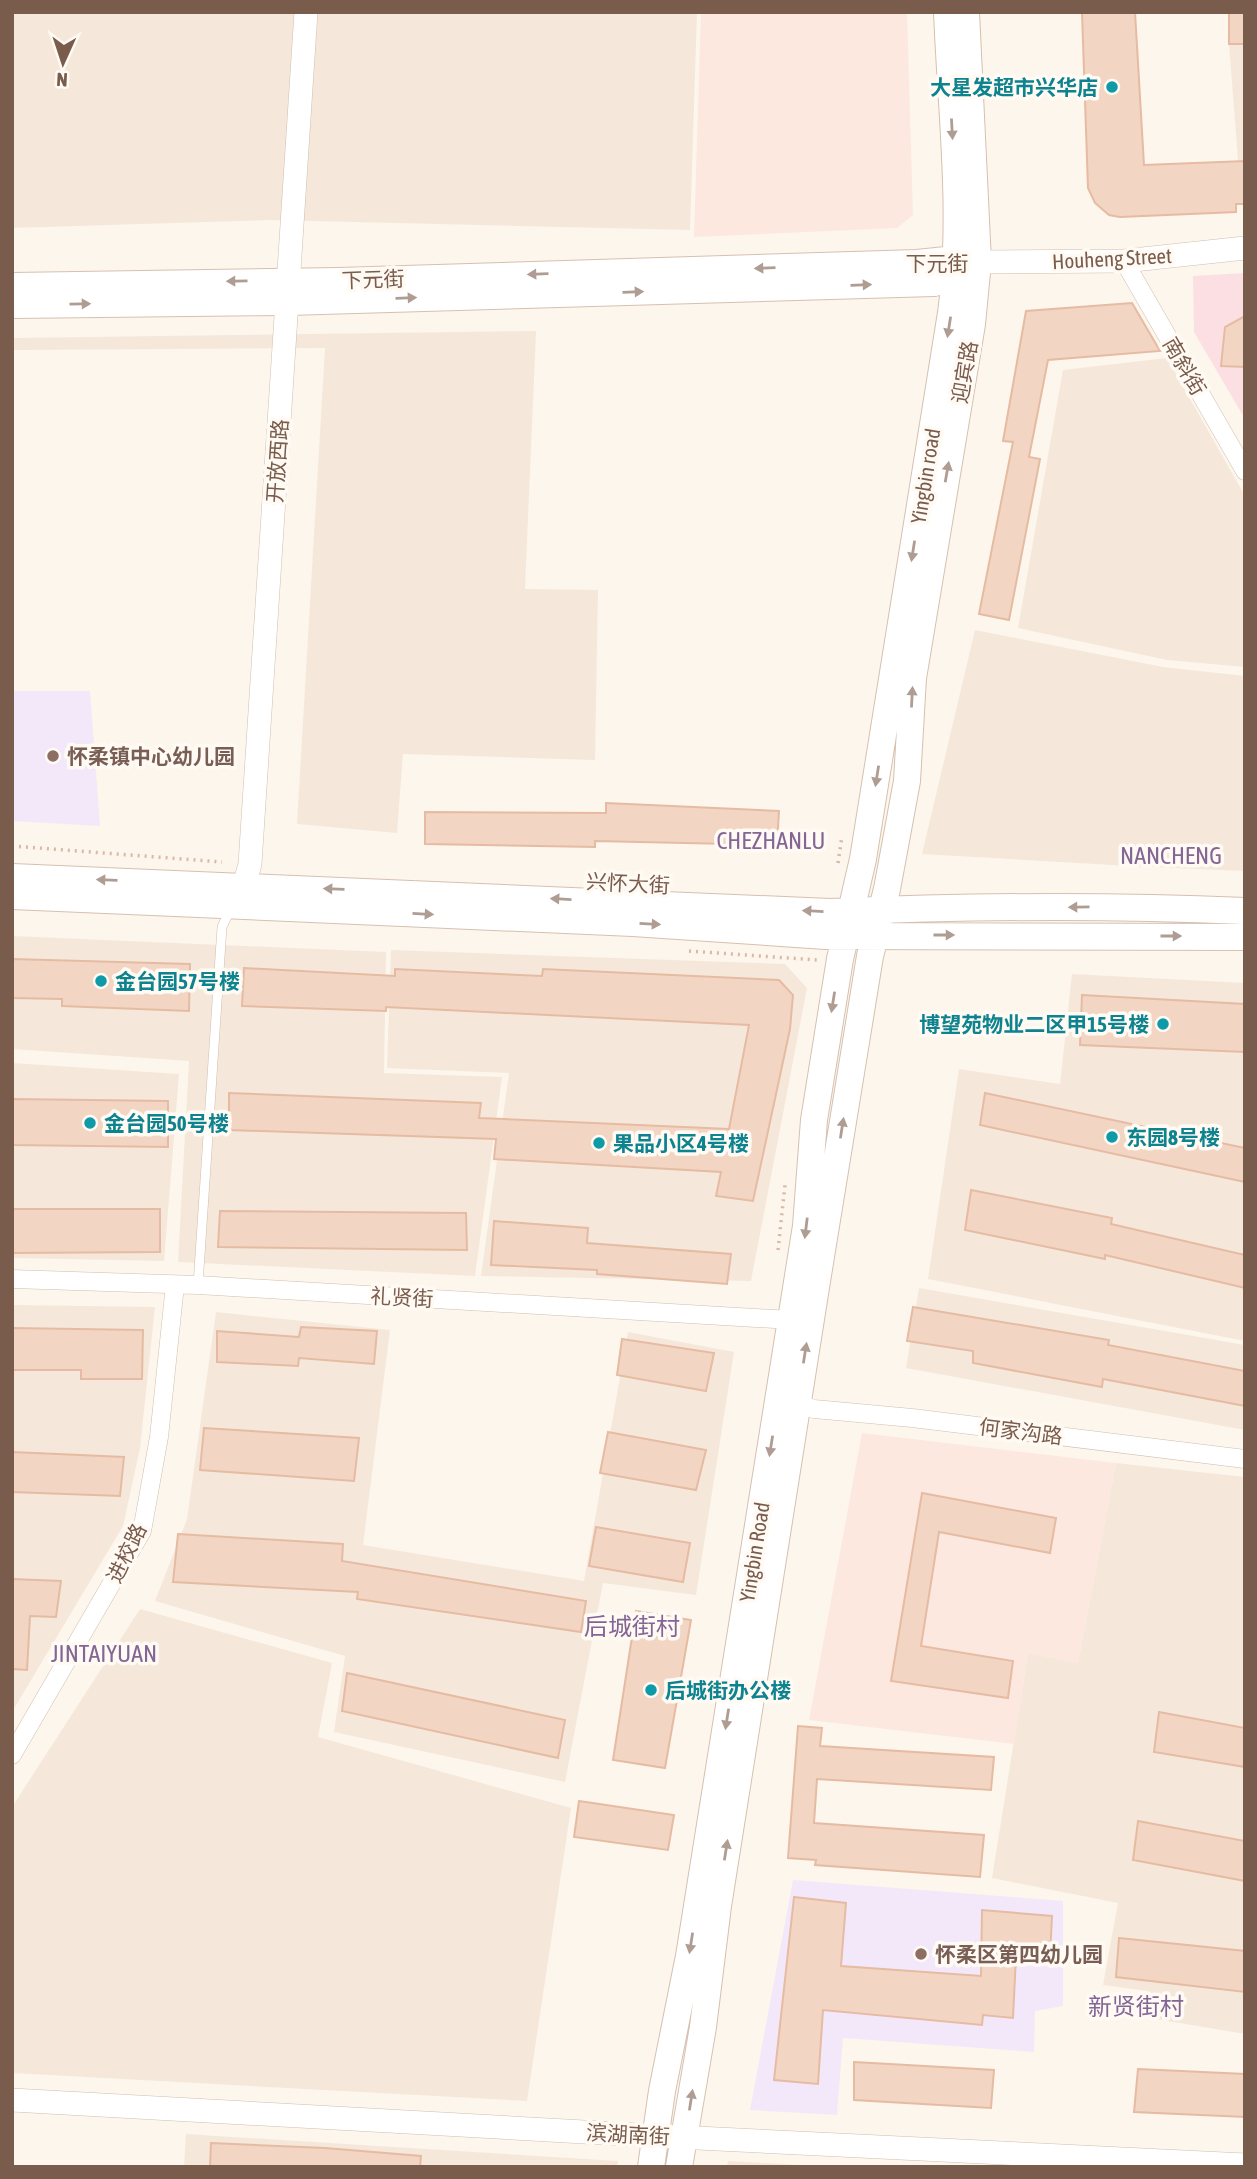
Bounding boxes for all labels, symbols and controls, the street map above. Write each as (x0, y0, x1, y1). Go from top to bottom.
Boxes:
north arrow (28, 28, 98, 98)
text: N (56, 69, 68, 91)
place label: 大星发超市兴华店 (930, 75, 1098, 99)
marker: 大星发超市兴华店 (1104, 79, 1120, 95)
one-way arrow (947, 119, 958, 141)
street label: Houheng Street (1051, 243, 1173, 273)
street label: 下元街 (906, 251, 969, 275)
one-way arrow (754, 262, 776, 273)
street label: 下元街 (341, 266, 405, 292)
one-way arrow (527, 269, 549, 280)
one-way arrow (226, 275, 248, 287)
one-way arrow (850, 280, 872, 291)
one-way arrow (623, 287, 645, 298)
one-way arrow (395, 293, 417, 304)
one-way arrow (70, 298, 92, 310)
one-way arrow (943, 316, 954, 338)
street label: 南斜街 (1159, 333, 1211, 399)
street label: 迎宾路 (947, 339, 981, 405)
street label: 开放西路 (262, 418, 292, 504)
street label: Yingbin road (906, 427, 944, 525)
one-way arrow (942, 461, 953, 483)
one-way arrow (907, 540, 918, 562)
one-way arrow (906, 686, 917, 708)
place label: 怀柔镇中心幼儿园 (67, 744, 235, 768)
marker: 怀柔镇中心幼儿园 (45, 748, 61, 764)
one-way arrow (871, 765, 882, 787)
district label: CHEZHANLU (716, 827, 826, 854)
district label: NANCHENG (1120, 842, 1222, 869)
street label: 兴怀大街 (585, 869, 671, 897)
one-way arrow (95, 875, 117, 886)
one-way arrow (323, 884, 345, 895)
one-way arrow (550, 894, 572, 905)
one-way arrow (1067, 902, 1089, 913)
one-way arrow (802, 905, 824, 916)
one-way arrow (412, 909, 434, 920)
one-way arrow (640, 919, 662, 930)
one-way arrow (933, 929, 955, 941)
one-way arrow (1160, 931, 1182, 942)
place label: 金台园57号楼 (115, 969, 240, 993)
marker: 金台园57号楼 (93, 973, 109, 989)
one-way arrow (827, 991, 838, 1013)
place label: 博望苑物业二区甲15号楼 (919, 1012, 1149, 1036)
marker: 博望苑物业二区甲15号楼 (1155, 1016, 1171, 1032)
place label: 金台园50号楼 (104, 1111, 229, 1135)
marker: 金台园50号楼 (82, 1115, 98, 1131)
one-way arrow (837, 1117, 848, 1139)
place label: 东园8号楼 (1126, 1125, 1220, 1149)
marker: 东园8号楼 (1104, 1129, 1120, 1145)
place label: 果品小区4号楼 (613, 1131, 749, 1155)
marker: 果品小区4号楼 (591, 1135, 607, 1151)
one-way arrow (800, 1217, 811, 1239)
street label: 礼贤街 (370, 1283, 434, 1311)
one-way arrow (800, 1342, 811, 1364)
street label: 何家沟路 (978, 1414, 1064, 1448)
one-way arrow (765, 1435, 776, 1457)
street label: Yingbin Road (734, 1500, 774, 1604)
street label: 进校路 (101, 1519, 151, 1587)
district label: 后城街村 (584, 1613, 680, 1640)
district label: JINTAIYUAN (51, 1640, 157, 1667)
place label: 后城街办公楼 (665, 1678, 791, 1702)
marker: 后城街办公楼 (643, 1682, 659, 1698)
one-way arrow (721, 1708, 732, 1730)
one-way arrow (721, 1839, 732, 1861)
one-way arrow (685, 1932, 696, 1954)
place label: 怀柔区第四幼儿园 (935, 1942, 1103, 1966)
marker: 怀柔区第四幼儿园 (913, 1946, 929, 1962)
district label: 新贤街村 (1088, 1993, 1184, 2020)
one-way arrow (686, 2088, 697, 2110)
street label: 滨湖南街 (585, 2120, 671, 2148)

